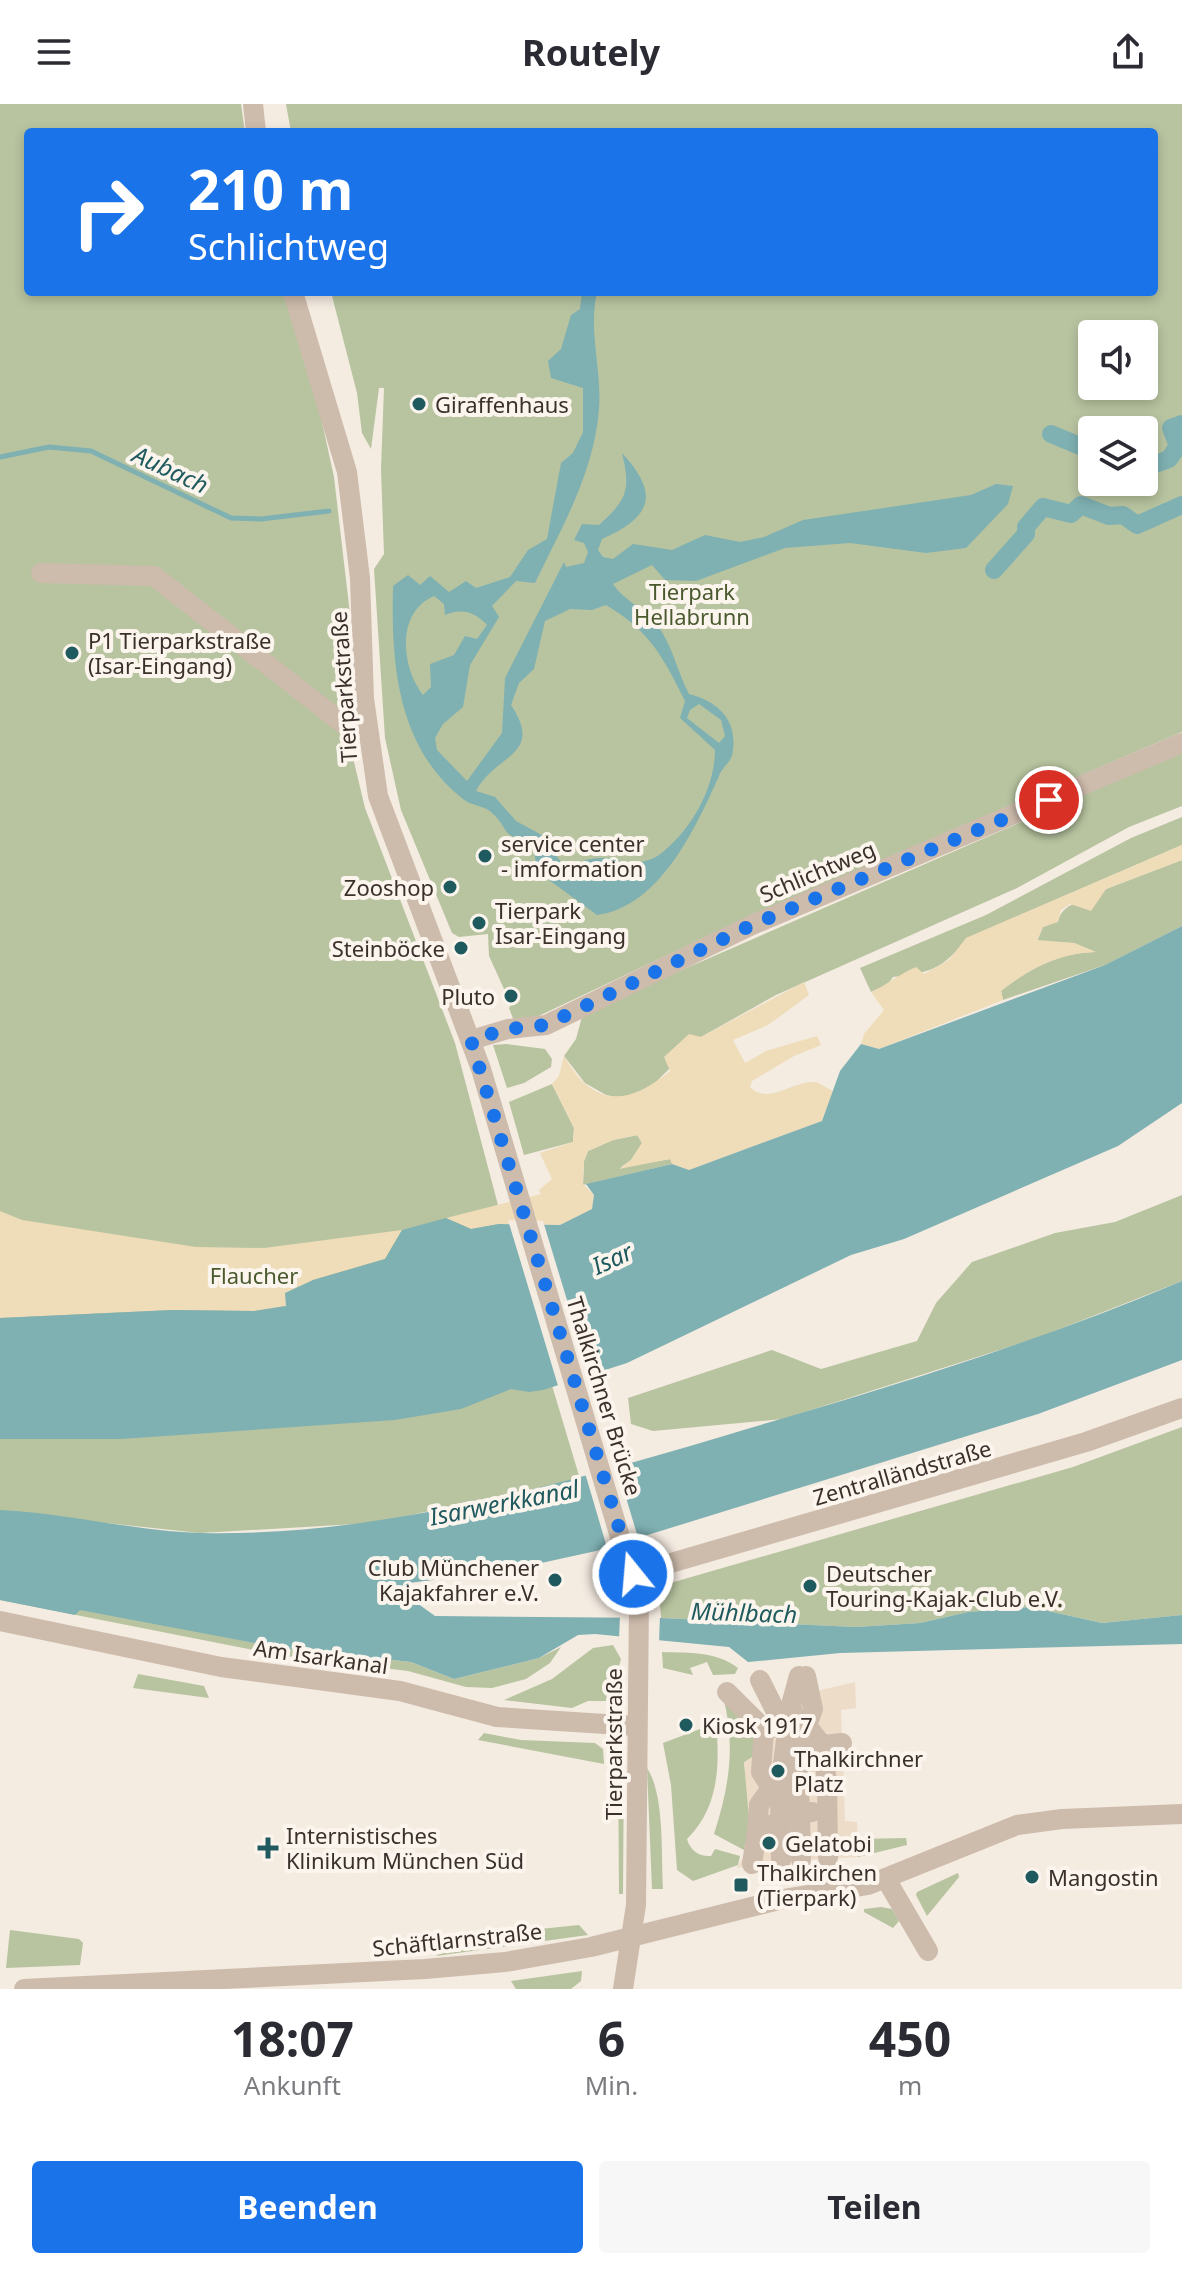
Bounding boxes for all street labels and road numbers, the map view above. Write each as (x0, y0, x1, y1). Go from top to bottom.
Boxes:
street label: Tierparkstraße (323, 610, 363, 764)
street label: Schlichtweg (755, 833, 879, 909)
street label: Thalkirchner Brücke (560, 1293, 650, 1499)
street label: Zentralländstraße (809, 1432, 995, 1512)
street label: Am Isarkanal (252, 1632, 390, 1680)
street label: Tierparkstraße (598, 1668, 628, 1820)
street label: Schäftlarnstraße (371, 1915, 543, 1963)

